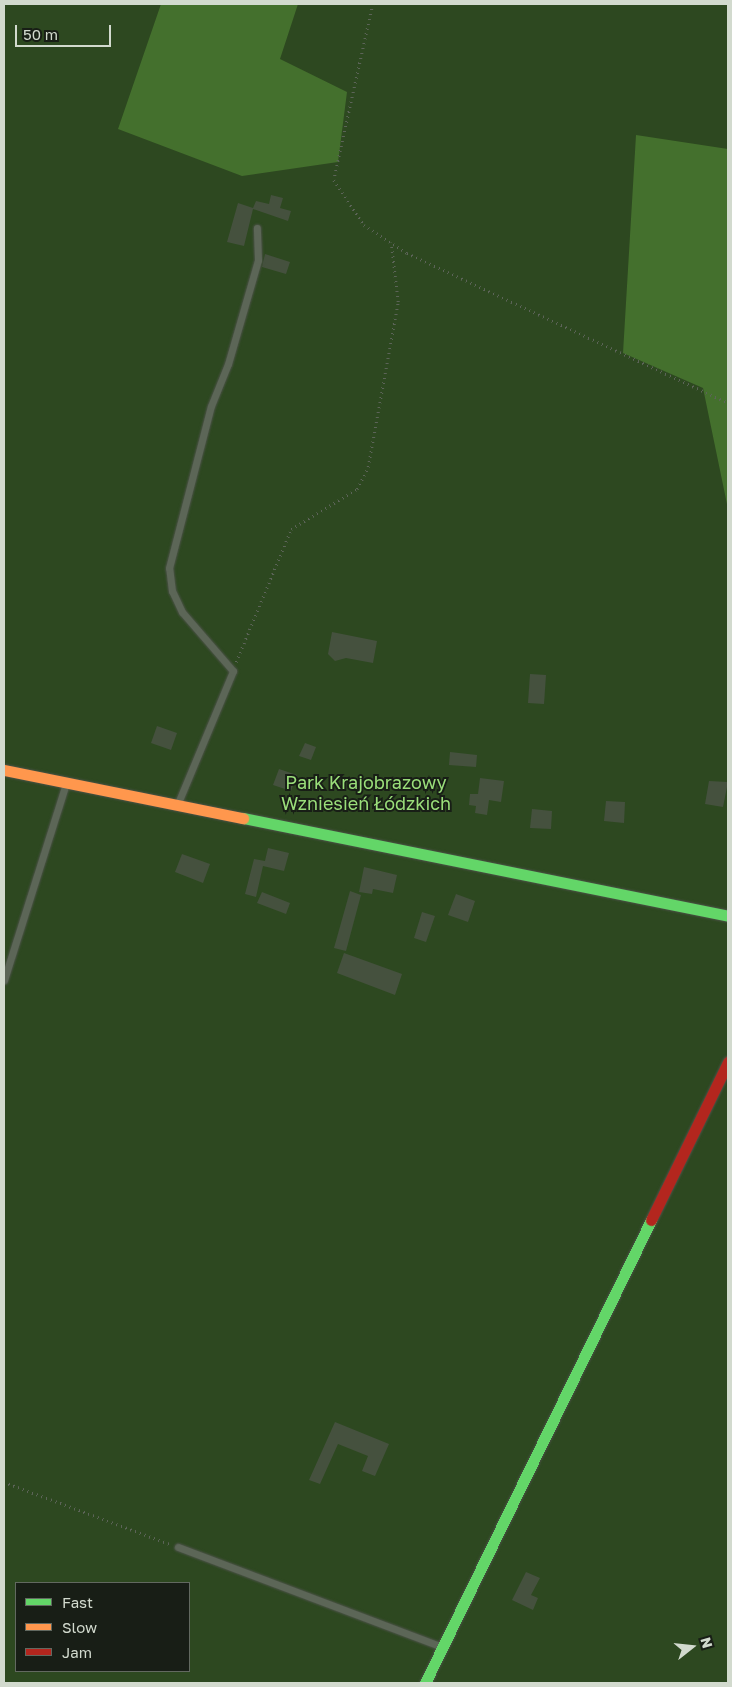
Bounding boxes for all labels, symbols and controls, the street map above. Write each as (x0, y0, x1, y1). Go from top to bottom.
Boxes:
scale bar (18, 15, 114, 47)
text: 50 m (23, 25, 58, 43)
park label: Park Krajobrazowy Wzniesień Łódzkich (281, 772, 451, 814)
legend (15, 1582, 190, 1672)
text: Fast (62, 1593, 93, 1611)
text: Slow (62, 1618, 97, 1636)
north arrow (667, 1622, 717, 1672)
text: N (697, 1635, 717, 1650)
text: Jam (62, 1643, 92, 1661)

